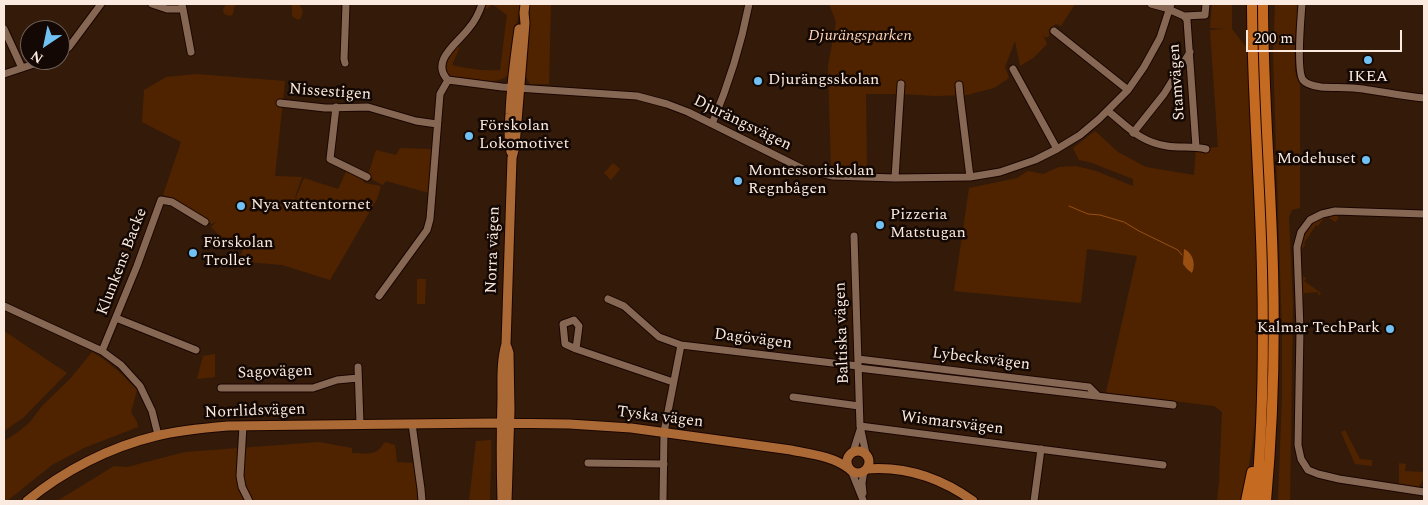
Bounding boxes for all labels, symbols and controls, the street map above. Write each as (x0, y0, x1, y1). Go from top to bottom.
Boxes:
north arrow (20, 20, 70, 70)
scale bar (1248, 20, 1404, 52)
park label: Djurängsparken (808, 27, 912, 47)
text: 200 m (1254, 27, 1293, 50)
street label: Stamvägen (1166, 43, 1190, 121)
text: N (26, 45, 48, 69)
marker: IKEA (1362, 54, 1374, 66)
place label: IKEA (1348, 68, 1388, 88)
place label: Djurängsskolan (768, 71, 879, 91)
marker: Djurängsskolan (752, 75, 764, 87)
street label: Nissestigen (288, 81, 372, 105)
street label: Djurängsvägen (690, 92, 794, 156)
place label: Förskolan Lokomotivet (479, 117, 569, 155)
marker: Förskolan Lokomotivet (463, 130, 475, 142)
place label: Modehuset (1277, 150, 1356, 170)
marker: Modehuset (1360, 154, 1372, 166)
place label: Montessoriskolan Regnbågen (748, 162, 874, 200)
marker: Montessoriskolan Regnbågen (732, 175, 744, 187)
place label: Nya vattentornet (251, 196, 371, 216)
marker: Nya vattentornet (235, 200, 247, 212)
street label: Klunkens Backe (94, 206, 152, 318)
street label: Norra vägen (483, 206, 505, 294)
place label: Pizzeria Matstugan (890, 206, 966, 244)
marker: Pizzeria Matstugan (874, 219, 886, 231)
place label: Förskolan Trollet (203, 234, 273, 272)
marker: Förskolan Trollet (187, 247, 199, 259)
street label: Baltiska vägen (832, 282, 854, 384)
place label: Kalmar TechPark (1257, 319, 1380, 339)
marker: Kalmar TechPark (1384, 323, 1396, 335)
street label: Dagövägen (713, 326, 793, 354)
street label: Lybecksvägen (931, 344, 1031, 376)
street label: Sagovägen (237, 362, 313, 384)
street label: Norrlidsvägen (204, 401, 306, 423)
street label: Tyska vägen (616, 403, 704, 433)
street label: Wismarsvägen (900, 408, 1004, 440)

